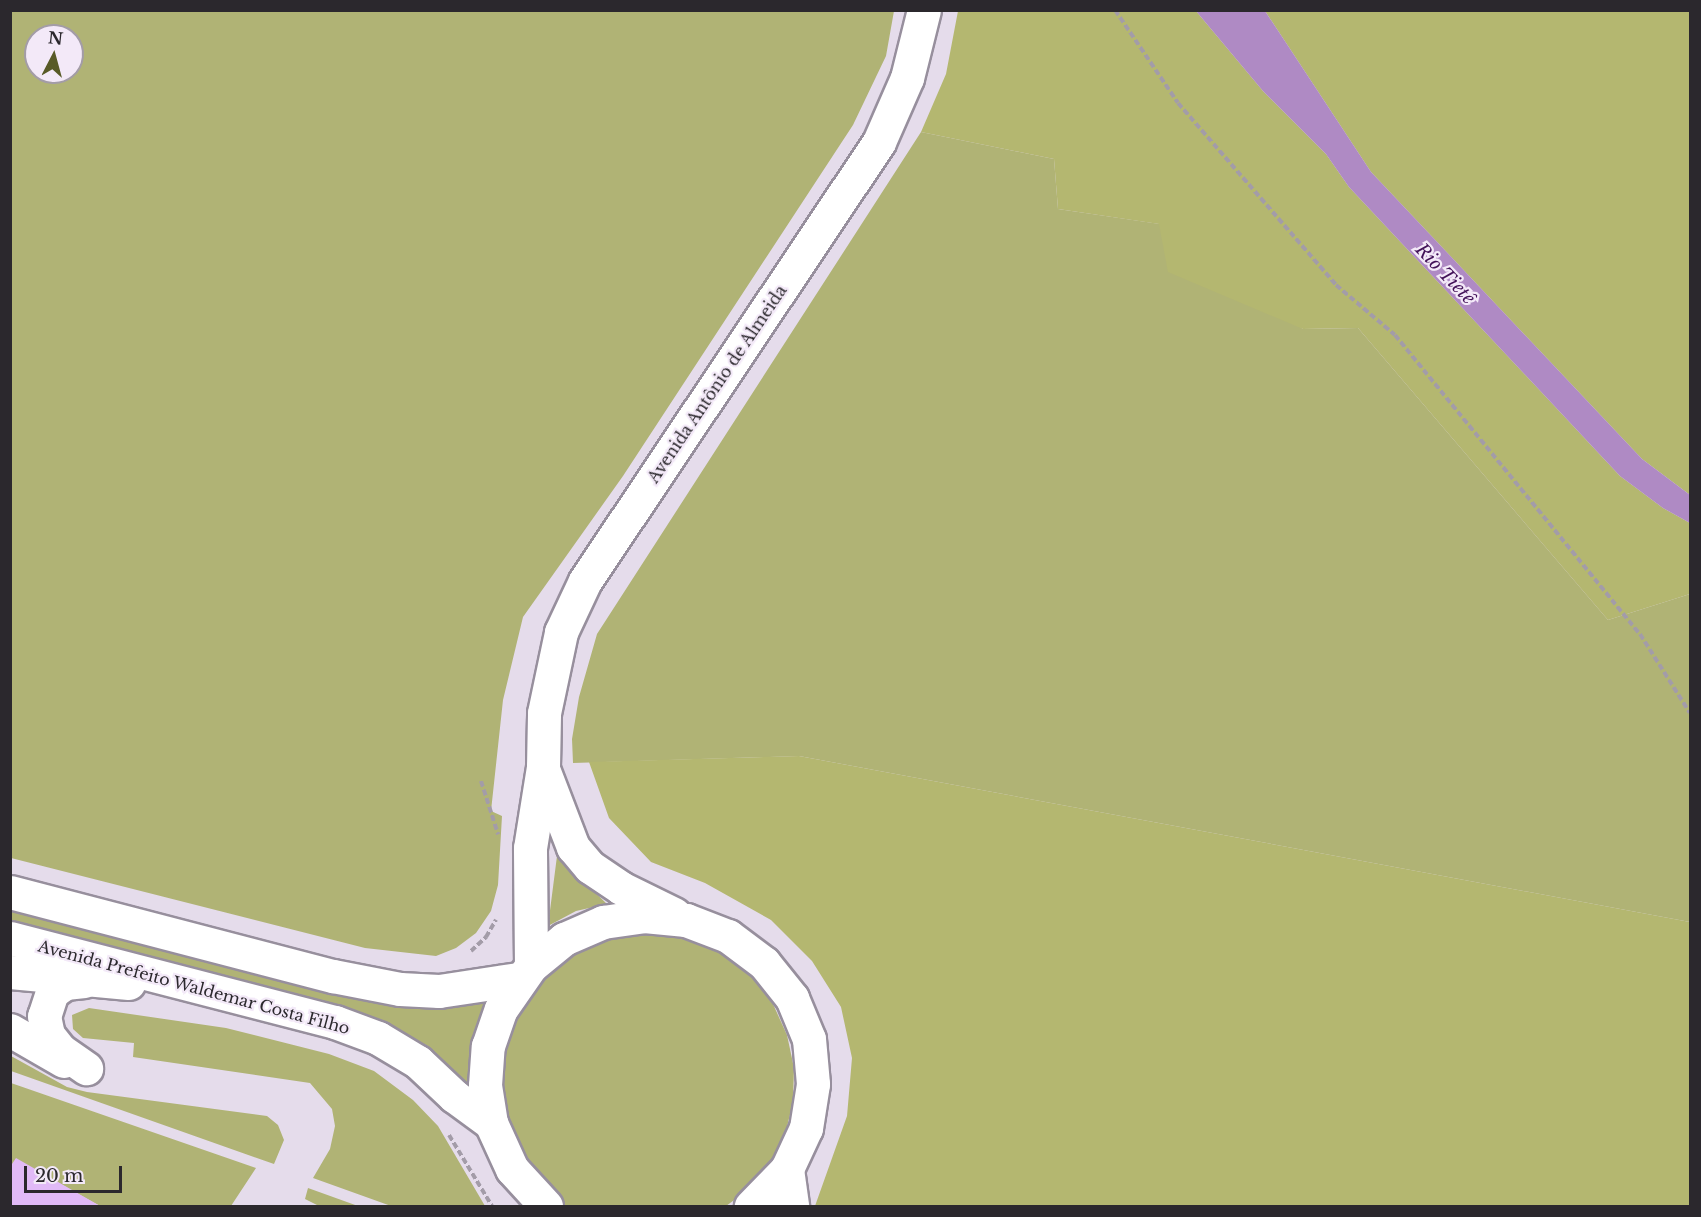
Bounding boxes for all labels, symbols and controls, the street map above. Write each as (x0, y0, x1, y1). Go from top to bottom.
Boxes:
north arrow (24, 24, 84, 84)
text: N (47, 27, 64, 49)
water label: Rio Tietê (1411, 239, 1479, 309)
street label: Avenida Antônio de Almeida (643, 281, 791, 487)
street label: Avenida Prefeito Waldemar Costa Filho (35, 936, 353, 1038)
scale bar (27, 1154, 124, 1192)
text: 20 m (35, 1165, 83, 1187)

